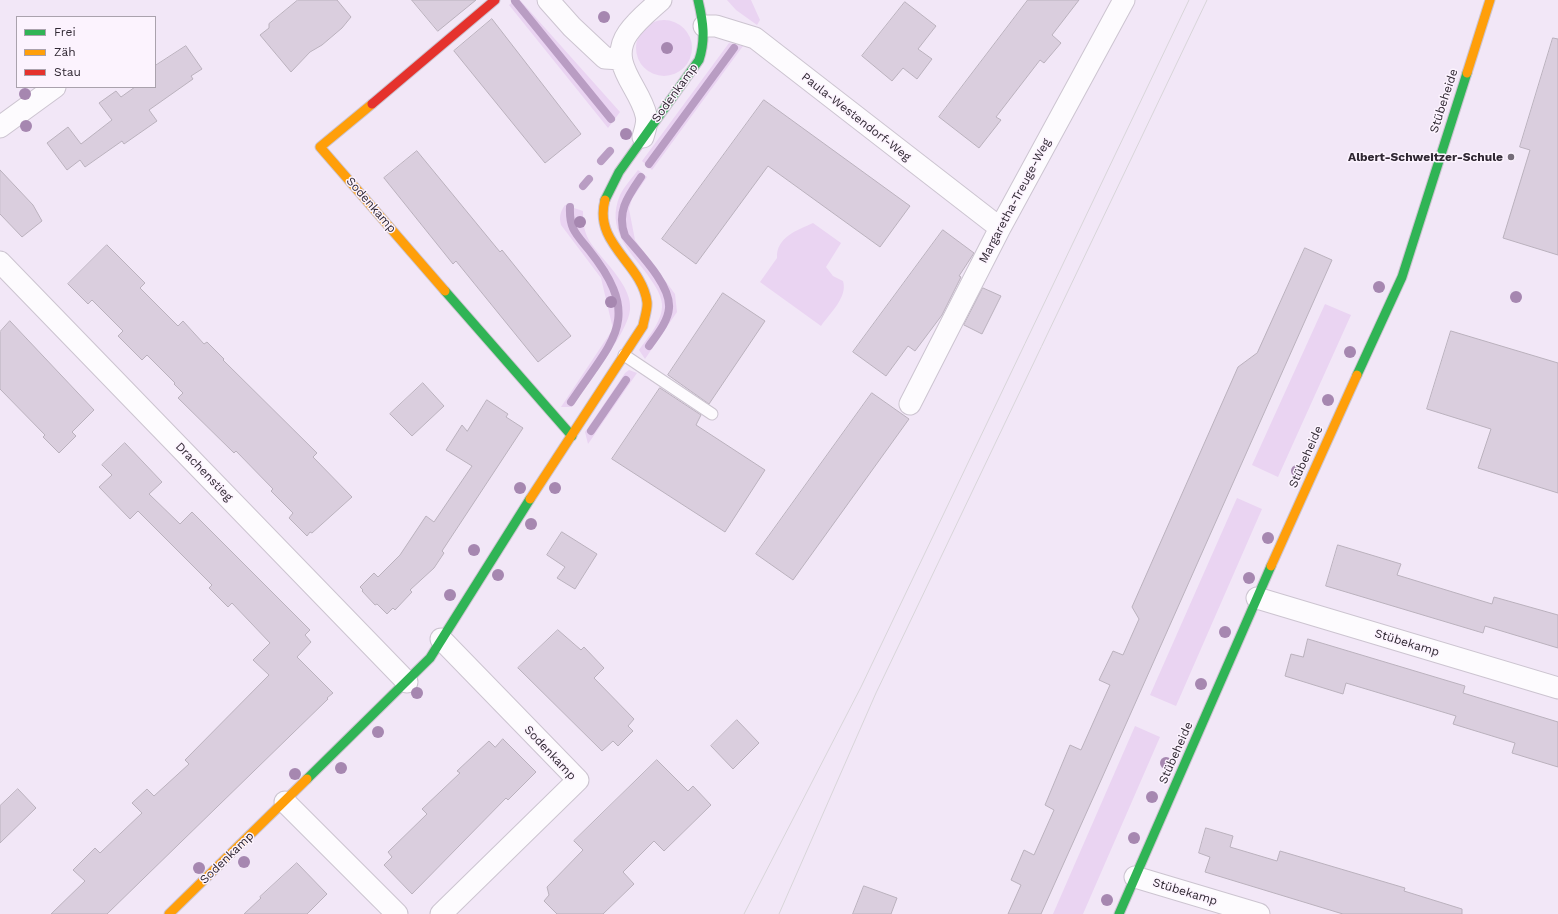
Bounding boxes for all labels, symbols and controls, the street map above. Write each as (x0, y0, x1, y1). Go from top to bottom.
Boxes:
legend (16, 16, 156, 88)
text: Frei (54, 25, 76, 39)
text: Zäh (54, 45, 76, 59)
street label: Sodenkamp (649, 61, 701, 125)
text: Stau (54, 65, 81, 79)
street label: Stübeheide (1427, 67, 1461, 135)
street label: Paula-Westendorf-Weg (798, 70, 914, 164)
street label: Margaretha-Treuge-Weg (976, 136, 1054, 266)
place label: Albert-Schweitzer-Schule (1348, 150, 1503, 164)
marker: Albert-Schweitzer-Schule (1506, 152, 1516, 162)
street label: Sodenkamp (343, 174, 399, 236)
street label: Stübeheide (1286, 424, 1326, 490)
street label: Drachenstieg (172, 439, 236, 505)
street label: Stübekamp (1373, 626, 1441, 660)
street label: Stübeheide (1156, 720, 1196, 786)
street label: Sodenkamp (521, 723, 579, 783)
street label: Sodenkamp (197, 829, 257, 887)
street label: Stübekamp (1151, 875, 1219, 909)

